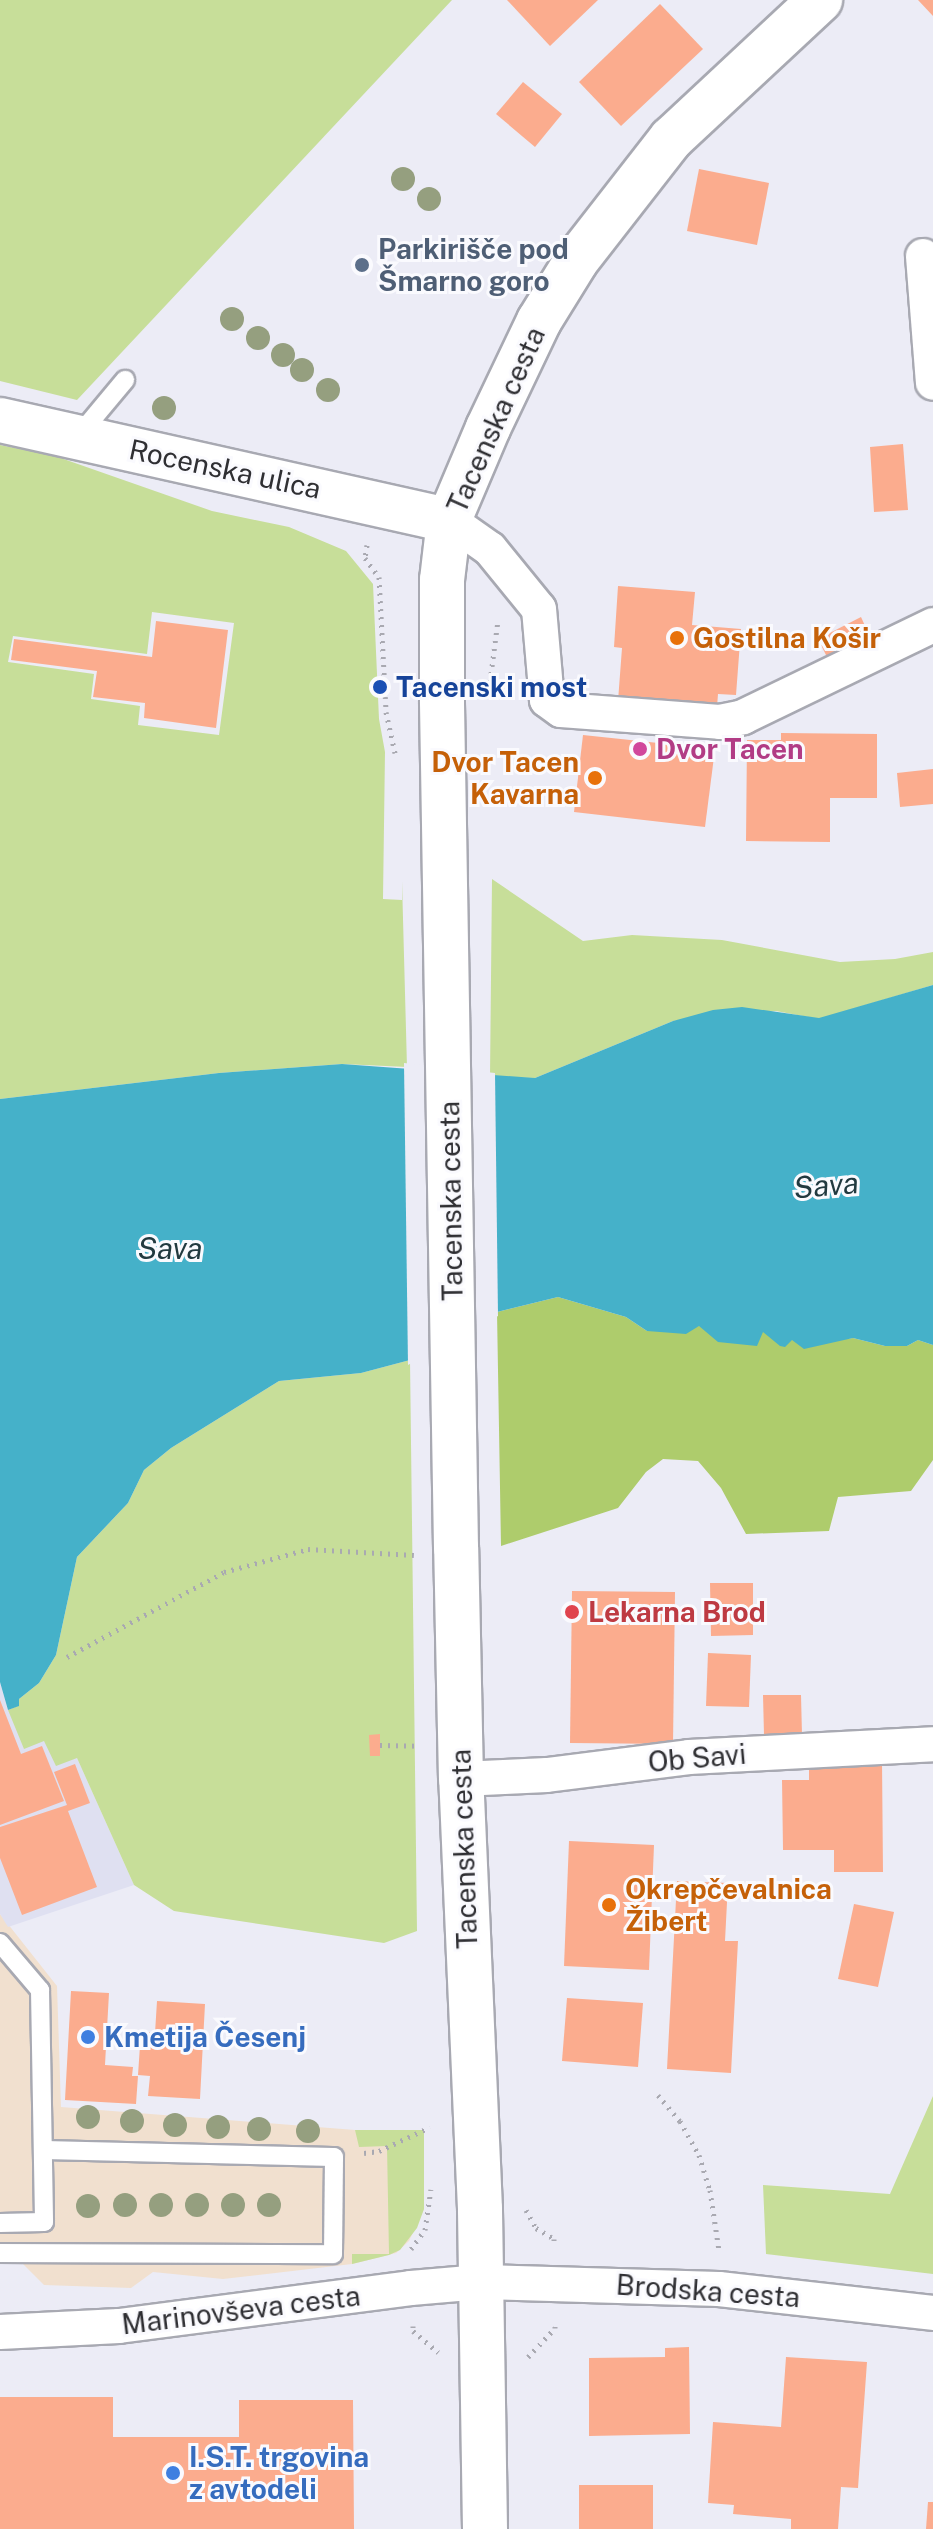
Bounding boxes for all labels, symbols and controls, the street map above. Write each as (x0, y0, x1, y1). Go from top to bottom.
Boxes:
place label: Parkirišče pod Šmarno goro (378, 232, 569, 298)
marker: Parkirišče pod Šmarno goro (353, 256, 371, 274)
street label: Tacenska cesta (440, 322, 552, 518)
street label: Rocenska ulica (126, 432, 324, 506)
place label: Gostilna Košir (693, 621, 881, 655)
marker: Gostilna Košir (668, 629, 686, 647)
place label: Tacenski most (396, 670, 588, 704)
marker: Tacenski most (371, 678, 389, 696)
place label: Dvor Tacen (656, 732, 804, 766)
marker: Dvor Tacen (631, 740, 649, 758)
place label: Dvor Tacen Kavarna (431, 745, 579, 811)
marker: Dvor Tacen Kavarna (586, 769, 604, 787)
street label: Tacenska cesta (432, 1101, 470, 1301)
water label: Sava (792, 1164, 860, 1206)
water label: Sava (137, 1230, 203, 1266)
place label: Lekarna Brod (588, 1595, 766, 1629)
marker: Lekarna Brod (563, 1603, 581, 1621)
street label: Ob Savi (646, 1737, 748, 1779)
street label: Tacenska cesta (444, 1748, 484, 1950)
place label: Okrepčevalnica Žibert (625, 1872, 832, 1938)
marker: Okrepčevalnica Žibert (600, 1896, 618, 1914)
place label: Kmetija Česenj (104, 2020, 306, 2054)
marker: Kmetija Česenj (79, 2028, 97, 2046)
street label: Brodska cesta (615, 2268, 801, 2314)
street label: Marinovševa cesta (120, 2279, 362, 2341)
place label: I.S.T. trgovina z avtodeli (189, 2440, 369, 2506)
marker: I.S.T. trgovina z avtodeli (164, 2464, 182, 2482)

